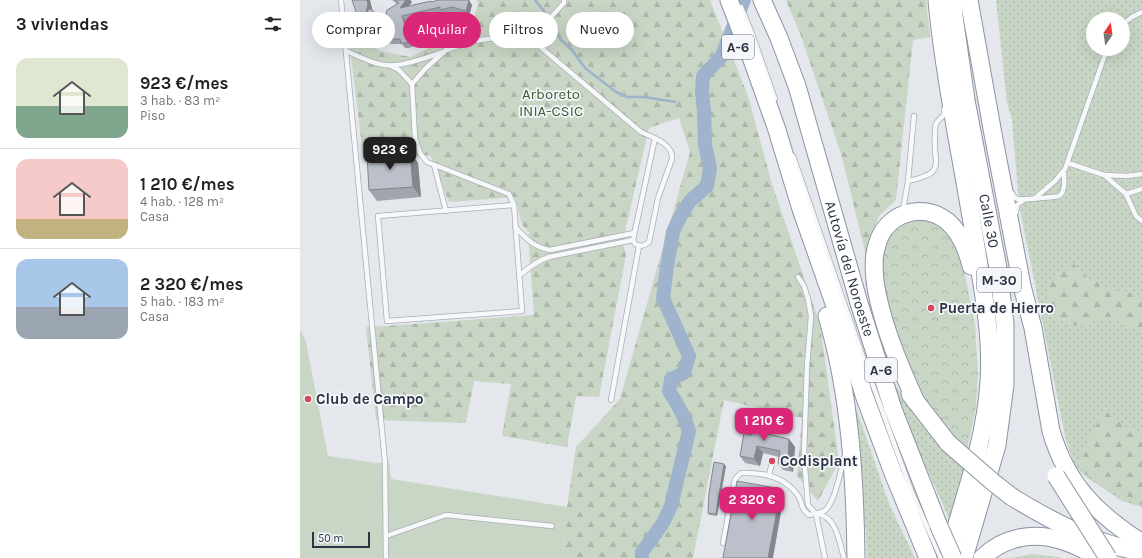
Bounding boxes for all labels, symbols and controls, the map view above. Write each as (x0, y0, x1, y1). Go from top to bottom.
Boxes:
chip: Comprar (312, 12, 395, 48)
chip: Alquilar (403, 12, 481, 48)
chip: Filtros (489, 12, 558, 48)
chip: Nuevo (566, 12, 634, 48)
north arrow (1086, 12, 1130, 56)
map controls (1086, 12, 1130, 56)
icon: filters (262, 13, 284, 35)
text: 3 viviendas (16, 14, 109, 34)
road number: A-6 (722, 35, 754, 59)
text: 923 €/mes (140, 73, 228, 93)
icon: home (48, 74, 96, 122)
park label: Arboreto INIA-CSIC (519, 85, 583, 120)
text: 3 hab. · 83 m² (140, 93, 220, 108)
text: Piso (140, 108, 165, 123)
pin: 923 € (362, 137, 418, 171)
text: 923 € (372, 142, 408, 157)
text: 1 210 €/mes (140, 174, 235, 194)
icon: home (48, 175, 96, 223)
street label: Calle 30 (975, 192, 1003, 250)
text: 4 hab. · 128 m² (140, 194, 224, 209)
street label: Autovía del Noroeste (821, 199, 878, 339)
text: Casa (140, 209, 169, 224)
road number: M-30 (977, 268, 1021, 292)
text: 2 320 €/mes (140, 274, 243, 294)
icon: home (48, 275, 96, 323)
text: 5 hab. · 183 m² (140, 294, 224, 309)
place label: Puerta de Hierro (939, 299, 1054, 317)
marker: Puerta de Hierro (926, 303, 936, 313)
text: Casa (140, 309, 169, 324)
road number: A-6 (865, 358, 897, 382)
place label: Club de Campo (316, 390, 424, 408)
marker: Club de Campo (303, 394, 313, 404)
pin: 1 210 € (727, 408, 801, 442)
text: 1 210 € (744, 413, 784, 428)
place label: Codisplant (780, 452, 858, 470)
marker: Codisplant (767, 456, 777, 466)
pin: 2 320 € (715, 487, 789, 521)
text: 2 320 € (729, 492, 775, 507)
scale bar (312, 530, 370, 549)
text: 50 m (318, 532, 344, 545)

